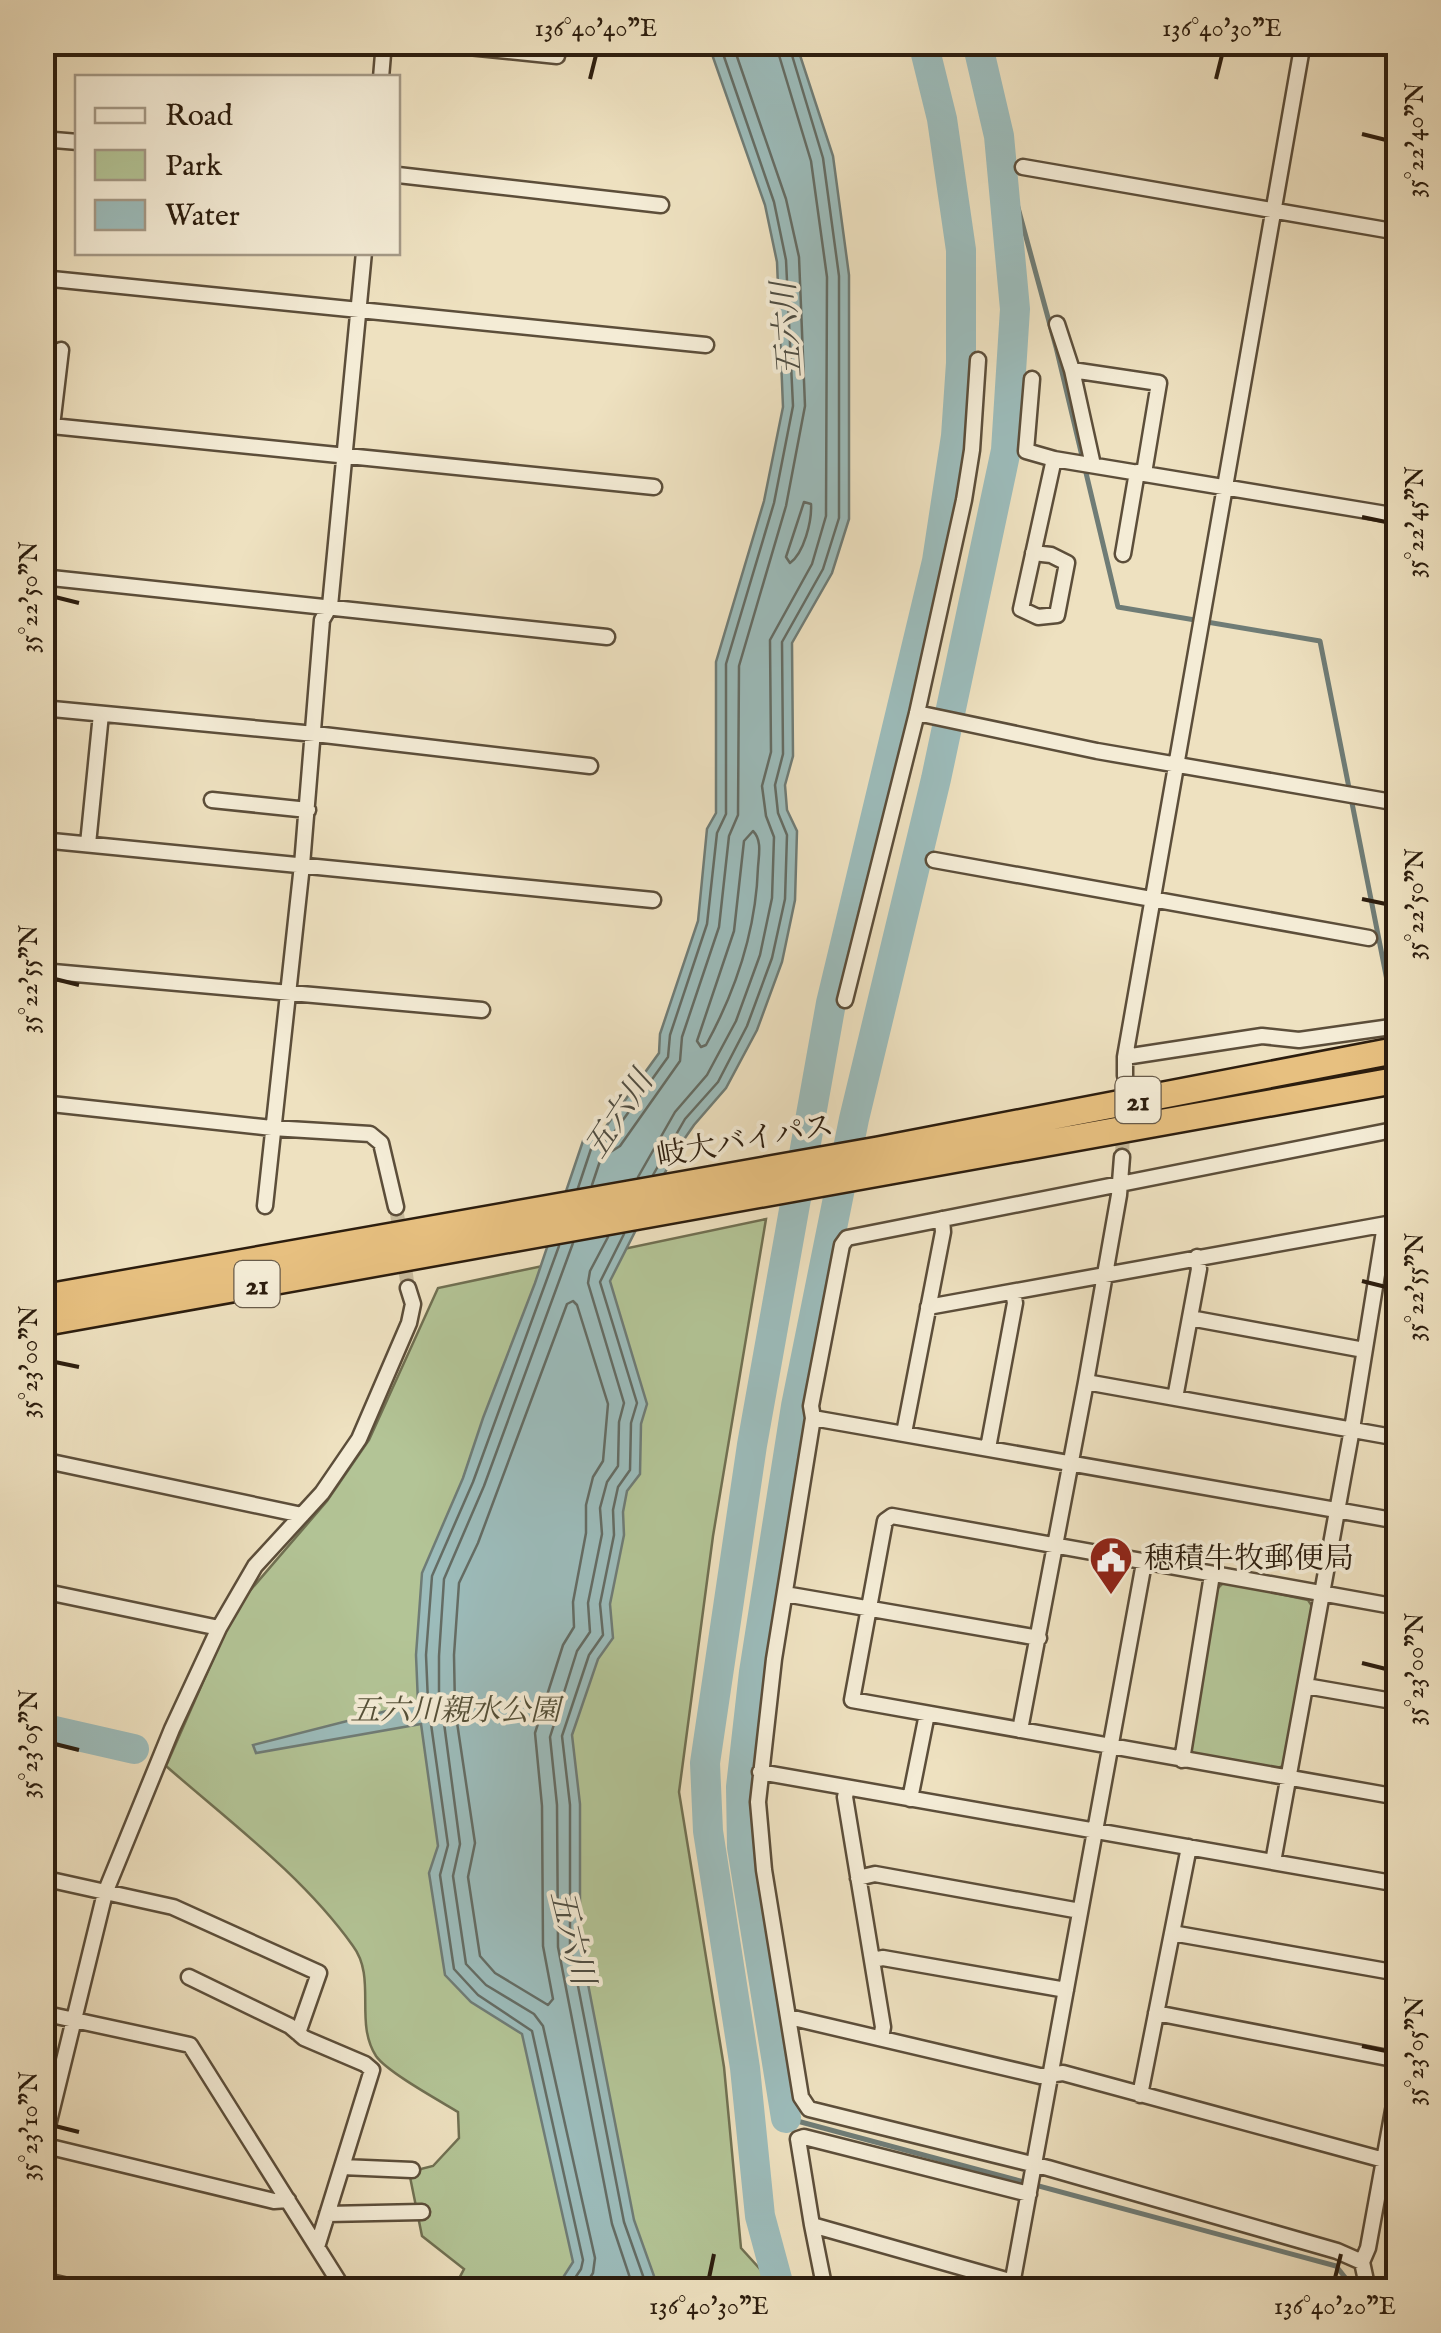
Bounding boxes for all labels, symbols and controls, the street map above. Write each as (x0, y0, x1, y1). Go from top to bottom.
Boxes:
text: 136°40'40"E (535, 13, 657, 45)
text: 136°40'30"E (1162, 13, 1282, 45)
legend (75, 75, 400, 255)
text: 35°22'40"N (1400, 82, 1432, 198)
text: Road (165, 98, 234, 136)
text: Park (165, 148, 223, 186)
text: Water (165, 198, 240, 236)
water label: 五六川 (764, 278, 812, 379)
text: 35°22'45"N (1400, 466, 1432, 578)
text: 35°22'50"N (14, 541, 46, 653)
text: 35°22'50"N (1400, 848, 1432, 960)
text: 35°22'55"N (14, 925, 46, 1033)
water label: 五六川 (577, 1061, 665, 1167)
road number: 21 (1116, 1077, 1160, 1123)
street label: 岐大バイパス (654, 1108, 837, 1176)
text: 35°22'55"N (1400, 1233, 1432, 1341)
road number: 21 (234, 1261, 280, 1307)
text: 35°23'00"N (14, 1306, 46, 1418)
public building icon: 穂積牛牧郵便局 (1088, 1535, 1134, 1596)
place label: 穂積牛牧郵便局 (1144, 1541, 1354, 1579)
text: 35°23'00"N (1400, 1613, 1432, 1725)
text: 35°23'05"N (14, 1689, 46, 1799)
park label: 五六川親水公園 (350, 1693, 565, 1731)
water label: 五六川 (539, 1886, 603, 1992)
text: 35°23'05"N (1400, 1996, 1432, 2106)
text: 35°23'10"N (14, 2071, 46, 2181)
text: 136°40'30"E (649, 2291, 769, 2323)
text: 136°40'20"E (1274, 2291, 1396, 2323)

